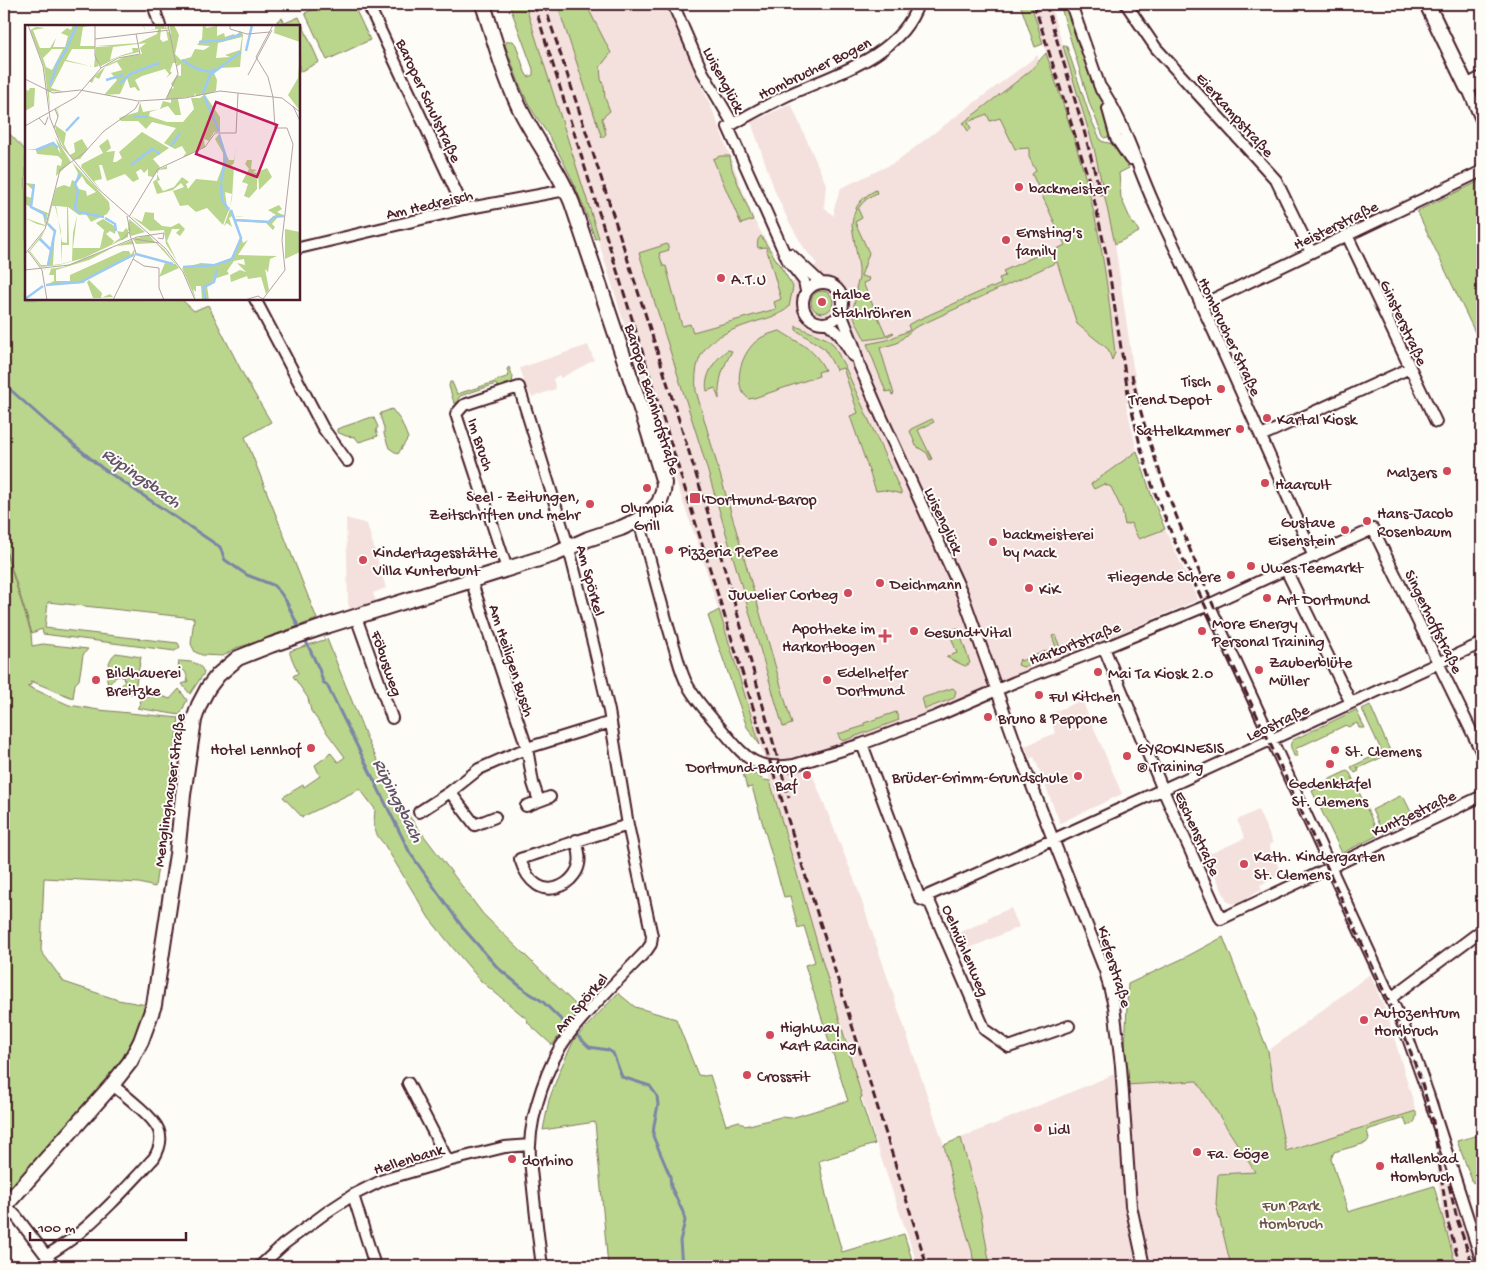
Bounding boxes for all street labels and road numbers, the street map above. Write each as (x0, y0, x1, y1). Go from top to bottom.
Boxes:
street label: Hombrucher Bogen (756, 34, 876, 106)
street label: Baroper Schulstraße (389, 36, 464, 167)
street label: Luisenglück (697, 45, 748, 118)
street label: Eierkampstraße (1190, 70, 1277, 163)
street label: Am Hedreisch (384, 187, 476, 226)
street label: Heisterstraße (1291, 198, 1383, 256)
street label: Hombrucher Straße (1192, 275, 1264, 400)
street label: Ginsterstraße (1374, 278, 1430, 370)
street label: Baroper Bahnhofstraße (618, 321, 683, 478)
street label: Im Bruch (461, 416, 496, 474)
street label: Luisenglück (918, 485, 966, 559)
street label: Am Spörkel (570, 543, 607, 619)
street label: Singerhoffstraße (1399, 568, 1466, 678)
street label: Am Heiligen Busch (483, 603, 537, 720)
street label: Harkortstraße (1027, 619, 1124, 671)
street label: Föbusweg (364, 628, 405, 699)
street label: Leostraße (1244, 701, 1314, 747)
street label: Menglinghauser Straße (151, 712, 192, 868)
street label: Kuntzestraße (1369, 787, 1460, 843)
street label: Eschenstraße (1169, 789, 1223, 880)
street label: Oelmühlenweg (936, 903, 992, 1000)
street label: Kieferstraße (1091, 924, 1134, 1011)
street label: Am Spörkel (552, 971, 614, 1038)
street label: Hellenbank (372, 1141, 448, 1181)

